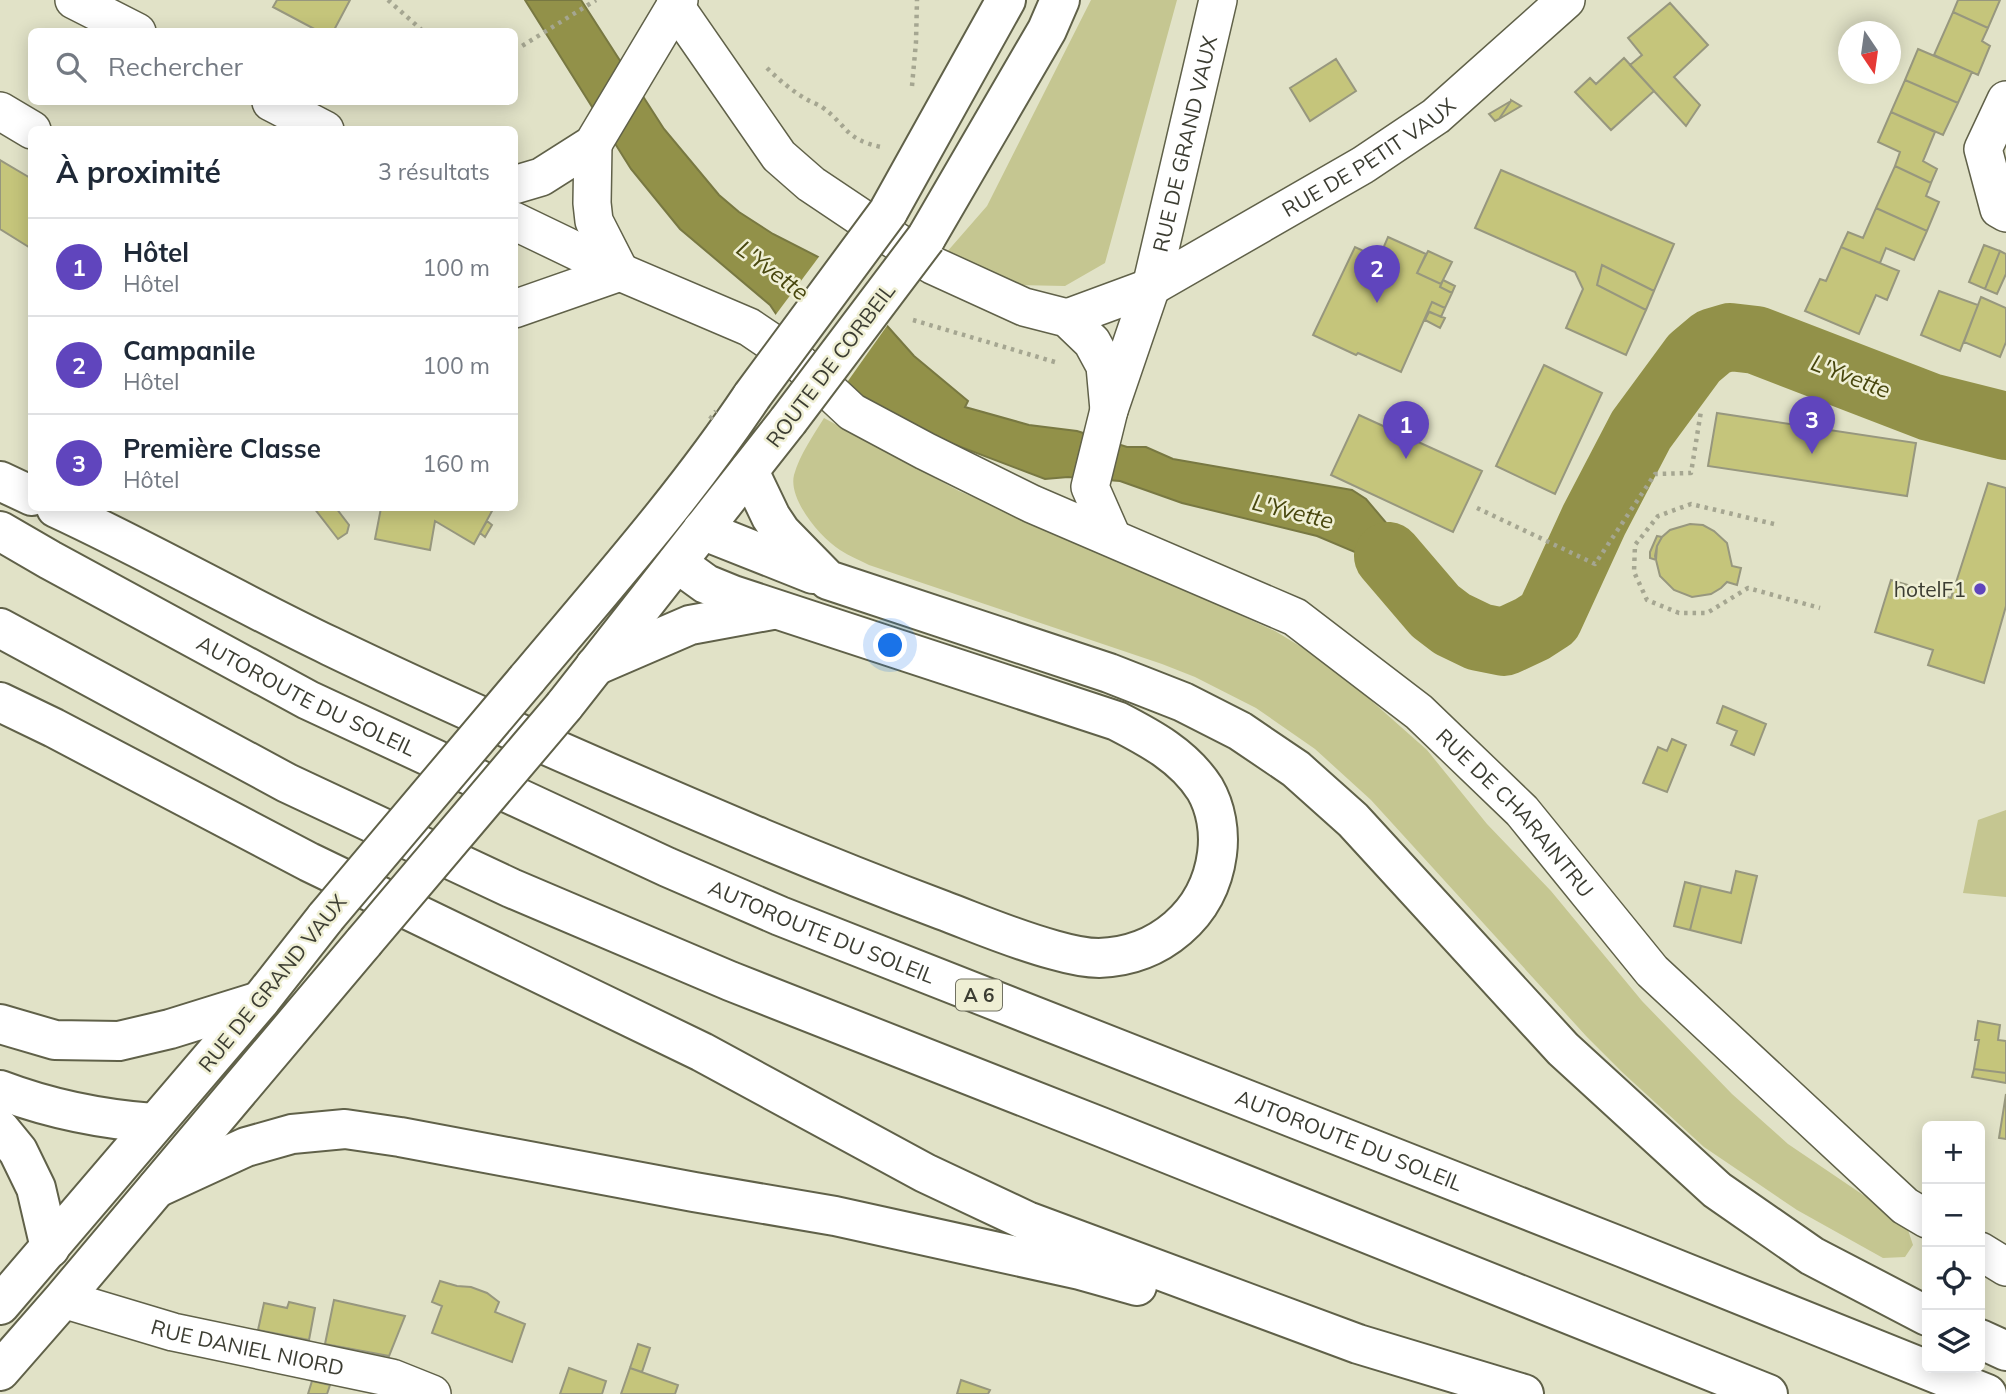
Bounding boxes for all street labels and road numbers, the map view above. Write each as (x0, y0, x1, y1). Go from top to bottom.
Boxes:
street label: RUE DE GRAND VAUX (1147, 33, 1222, 254)
street label: RUE DE PETIT VAUX (1277, 92, 1461, 222)
street label: ROUTE DE CORBEIL (760, 278, 900, 452)
street label: AUTOROUTE DU SOLEIL (193, 629, 421, 762)
street label: RUE DE CHARAINTRU (1431, 723, 1600, 902)
street label: AUTOROUTE DU SOLEIL (705, 874, 939, 989)
street label: RUE DE GRAND VAUX (192, 889, 352, 1077)
road number: A 6 (956, 979, 1002, 1010)
street label: AUTOROUTE DU SOLEIL (1232, 1084, 1467, 1196)
street label: RUE DANIEL NIORD (148, 1313, 346, 1381)

